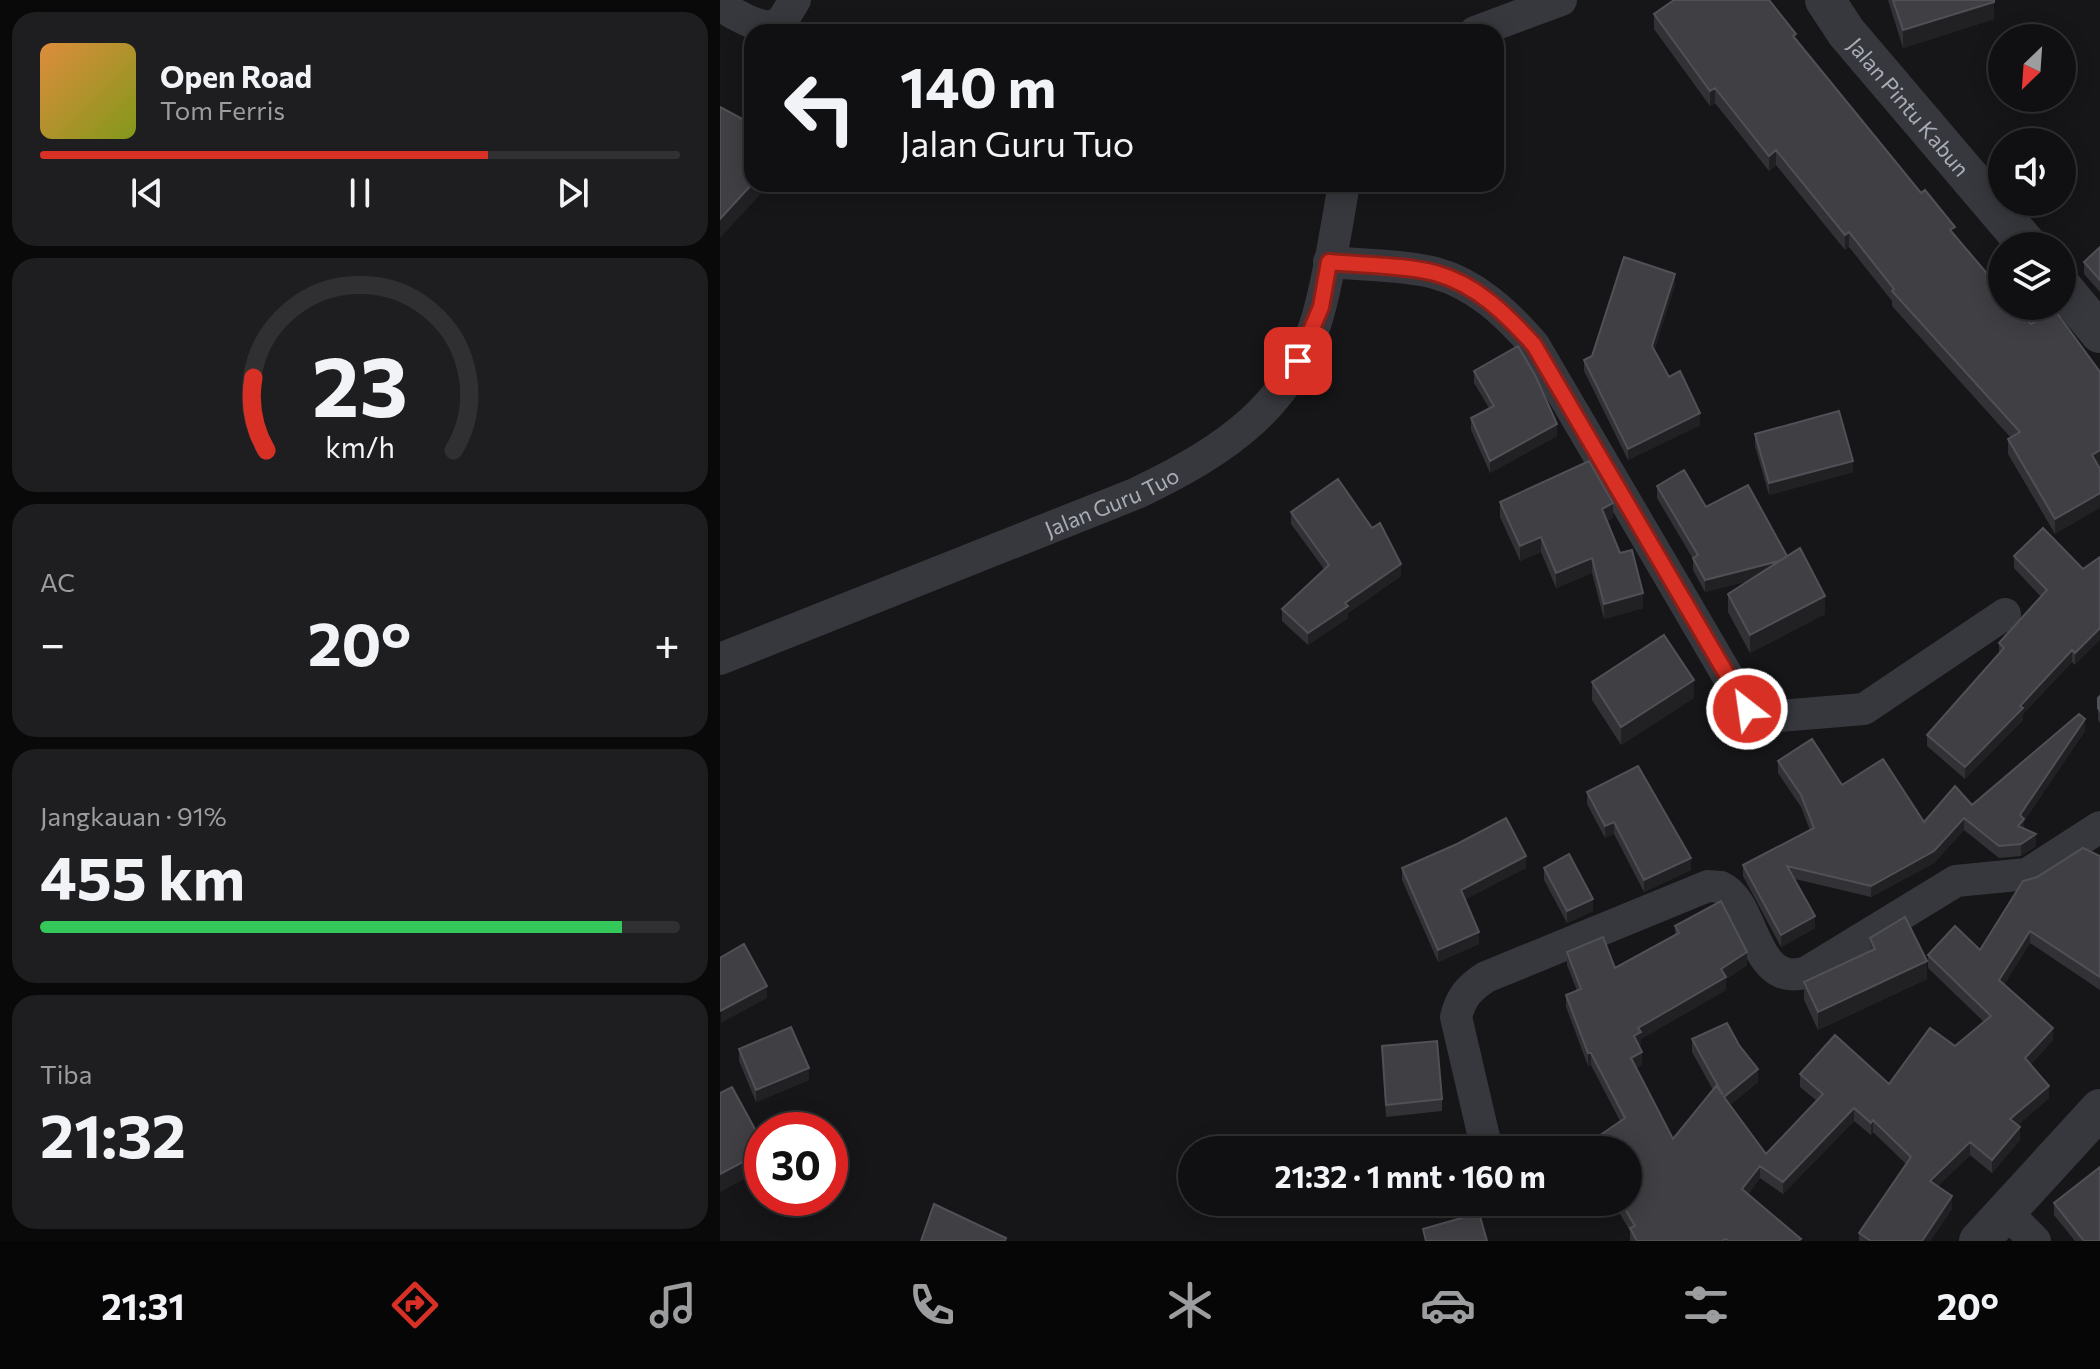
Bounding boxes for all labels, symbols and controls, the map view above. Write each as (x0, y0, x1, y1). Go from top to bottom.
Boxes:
north arrow (1988, 24, 2076, 112)
map controls (1988, 24, 2076, 320)
street label: Jalan Pintu Kabun (1843, 32, 1976, 181)
text: 140 m (900, 51, 1056, 120)
icon: left (768, 56, 872, 160)
text: Open Road (160, 57, 312, 94)
text: Tom Ferris (160, 94, 285, 125)
text: Jalan Guru Tuo (900, 120, 1134, 164)
button: sound (1988, 128, 2076, 216)
icon: previous (125, 171, 169, 215)
icon: pause (338, 171, 382, 215)
icon: next (551, 171, 595, 215)
button: layers (1988, 232, 2076, 320)
pin (1264, 327, 1332, 395)
text: 23 (312, 331, 408, 433)
icon: arrive (1276, 339, 1320, 383)
text: km/h (325, 429, 395, 464)
street label: Jalan Guru Tuo (1041, 461, 1183, 542)
text: AC (40, 566, 75, 597)
text: 20° (308, 605, 411, 678)
text: − (40, 615, 65, 669)
text: + (654, 615, 680, 669)
position arrow (1705, 667, 1789, 751)
text: Jangkauan · 91% (40, 800, 227, 831)
text: 455 km (40, 839, 245, 912)
text: Tiba (40, 1058, 92, 1089)
text: 21:32 (40, 1097, 186, 1170)
speed limit sign: 30 (744, 1112, 848, 1216)
text: 21:32 · 1 mnt · 160 m (1274, 1157, 1546, 1194)
icon: directions (387, 1277, 443, 1333)
icon: music (645, 1277, 701, 1333)
icon: phone (904, 1277, 960, 1333)
icon: climate (1162, 1277, 1218, 1333)
icon: car (1420, 1277, 1476, 1333)
icon: filters (1678, 1277, 1734, 1333)
text: 21:31 (101, 1283, 185, 1327)
text: 20° (1937, 1283, 1999, 1327)

